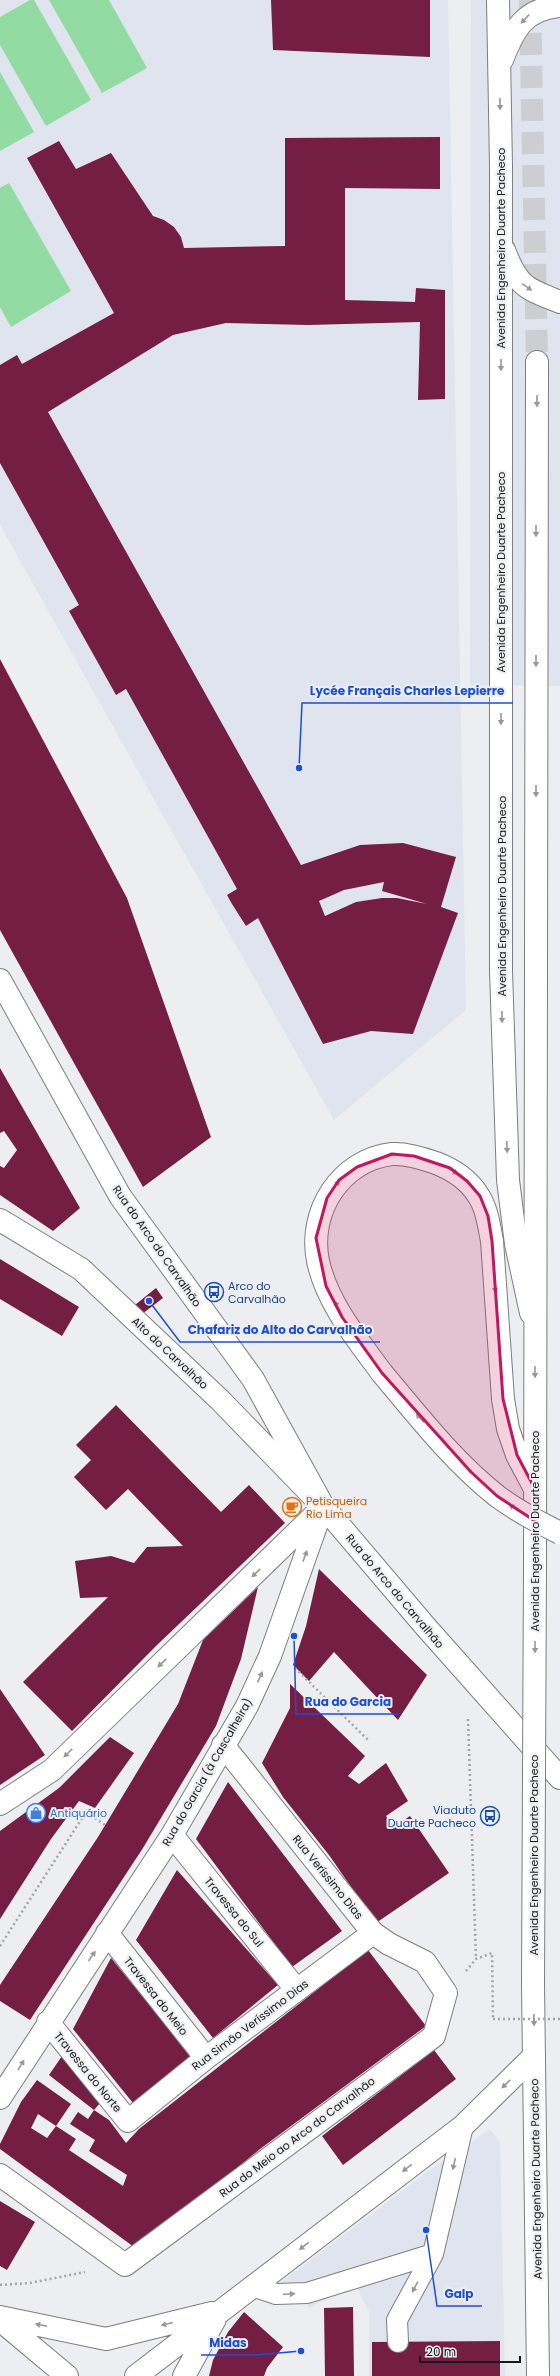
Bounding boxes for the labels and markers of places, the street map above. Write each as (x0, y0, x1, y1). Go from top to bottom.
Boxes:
callout: Lycée Français Charles Lepierre (302, 679, 513, 703)
place label: Arco do Carvalhão (228, 1278, 286, 1307)
bus stop icon: Arco do Carvalhão (203, 1281, 225, 1303)
callout: Chafariz do Alto do Carvalhão (180, 1318, 380, 1342)
place label: Petisqueira Rio Lima (306, 1493, 367, 1522)
cafe icon: Petisqueira Rio Lima (281, 1496, 303, 1518)
callout: Rua do Garcia (296, 1690, 399, 1714)
shop icon: Antiquário (25, 1802, 47, 1824)
place label: Viaduto Duarte Pacheco (388, 1802, 476, 1831)
place label: Antiquário (50, 1805, 107, 1821)
bus stop icon: Viaduto Duarte Pacheco (479, 1805, 501, 1827)
callout: Galp (437, 2282, 482, 2306)
callout: Midas (201, 2331, 255, 2355)

